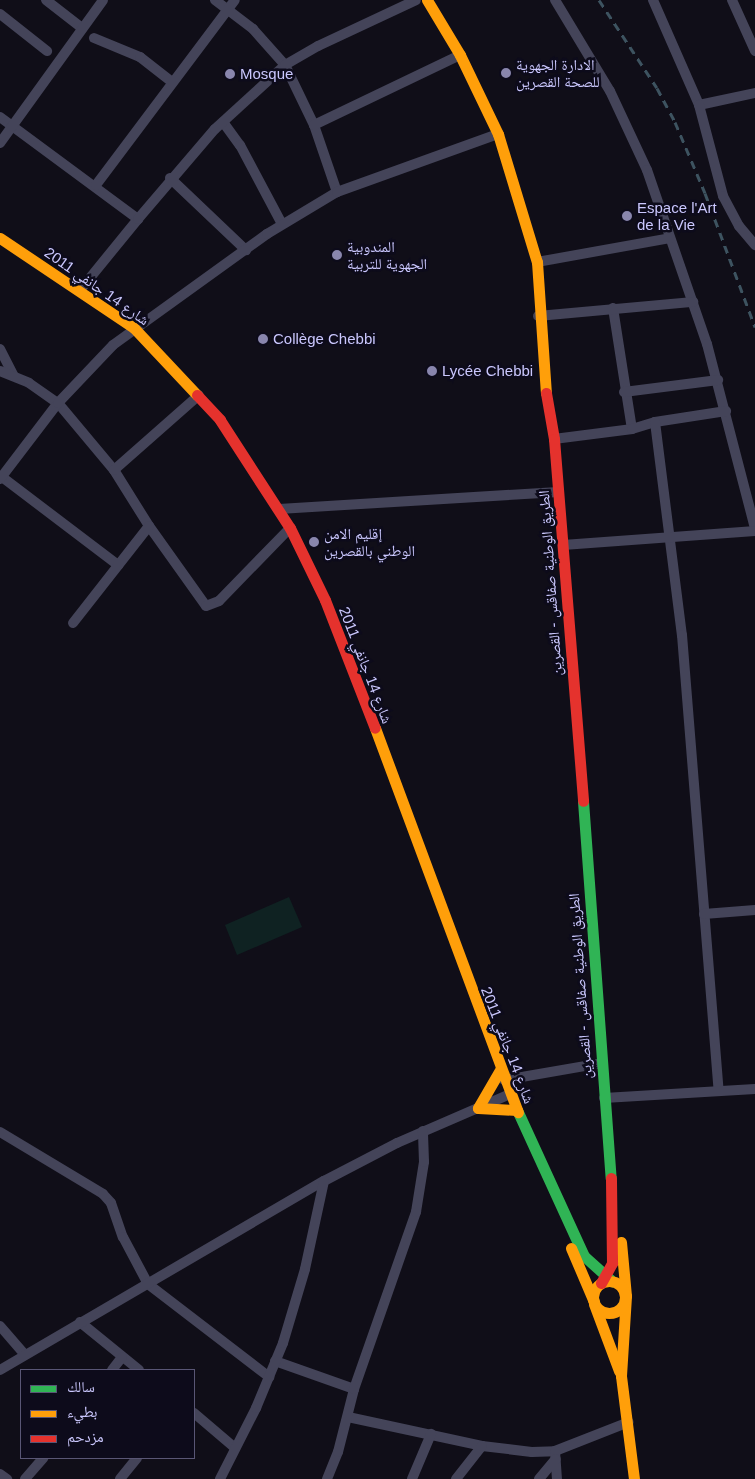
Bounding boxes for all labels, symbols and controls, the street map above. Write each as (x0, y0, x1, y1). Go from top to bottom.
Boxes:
place label: الادارة الجهوية للصحة القصرين (516, 55, 600, 90)
place label: Mosque (240, 65, 293, 83)
marker: الادارة الجهوية للصحة القصرين (500, 67, 512, 79)
marker: Mosque (224, 68, 236, 80)
place label: Espace l'Art de la Vie (637, 198, 717, 233)
marker: Espace l'Art de la Vie (621, 210, 633, 222)
place label: المندوبية الجهوية للتربية (347, 237, 427, 272)
street label: شارع 14 جانفي 2011 (41, 243, 153, 329)
marker: المندوبية الجهوية للتربية (331, 249, 343, 261)
place label: Collège Chebbi (273, 330, 376, 348)
marker: Collège Chebbi (257, 333, 269, 345)
place label: Lycée Chebbi (442, 362, 533, 380)
marker: Lycée Chebbi (426, 365, 438, 377)
street label: الطريق الوطنية صفاقس - القصرين (535, 490, 565, 676)
place label: إقليم الامن الوطني بالقصرين (324, 524, 415, 559)
marker: إقليم الامن الوطني بالقصرين (308, 536, 320, 548)
street label: شارع 14 جانفي 2011 (335, 604, 397, 726)
street label: الطريق الوطنية صفاقس - القصرين (565, 893, 595, 1079)
street label: شارع 14 جانفي 2011 (477, 984, 539, 1106)
legend (20, 1369, 195, 1459)
text: سالك (67, 1378, 95, 1395)
text: بطيء (67, 1403, 97, 1420)
text: مزدحم (67, 1428, 104, 1445)

